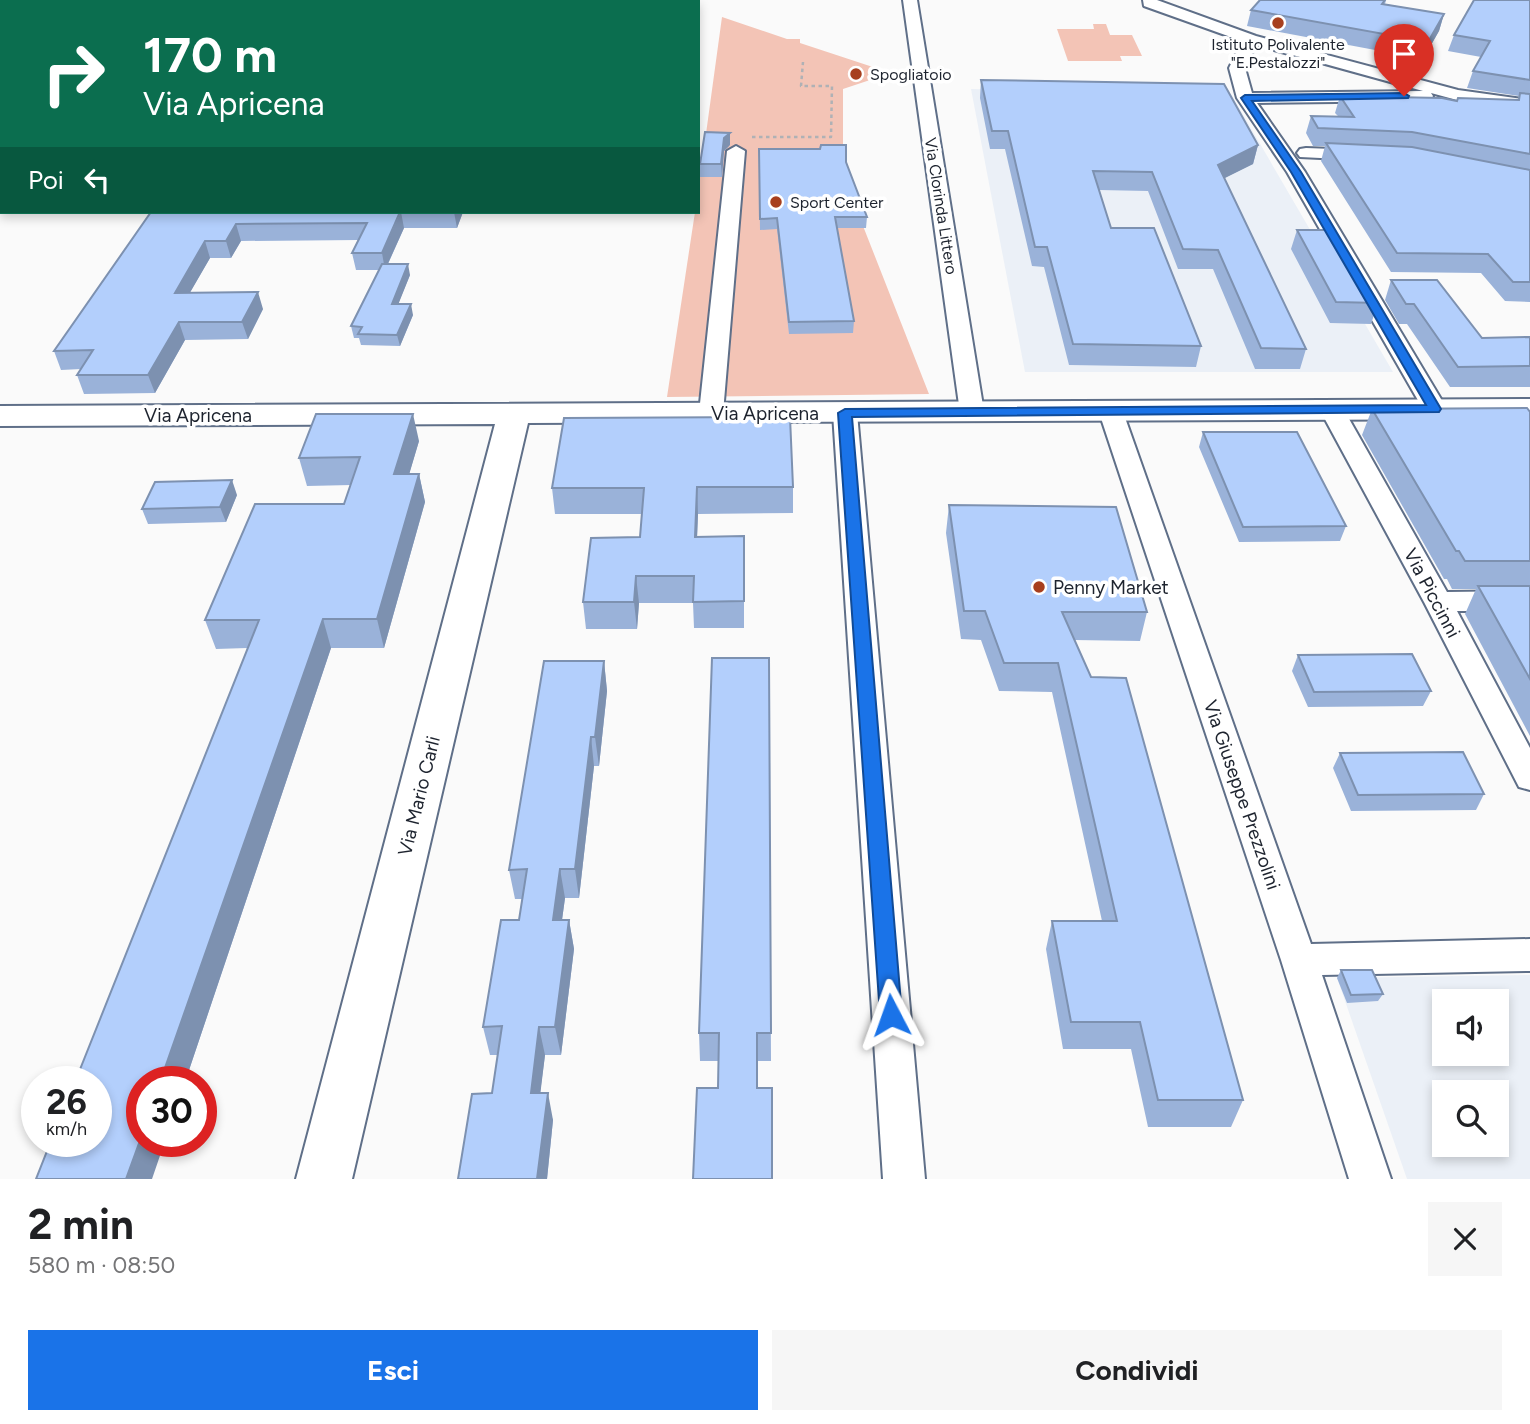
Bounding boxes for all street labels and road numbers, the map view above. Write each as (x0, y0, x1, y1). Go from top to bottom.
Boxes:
street label: Via Clorinda Littero (921, 136, 961, 276)
street label: Via Apricena (711, 402, 819, 425)
street label: Via Apricena (144, 404, 252, 427)
street label: Via Piccinni (1399, 544, 1465, 642)
street label: Via Giuseppe Prezzolini (1199, 697, 1285, 893)
street label: Via Mario Carli (393, 734, 445, 858)

